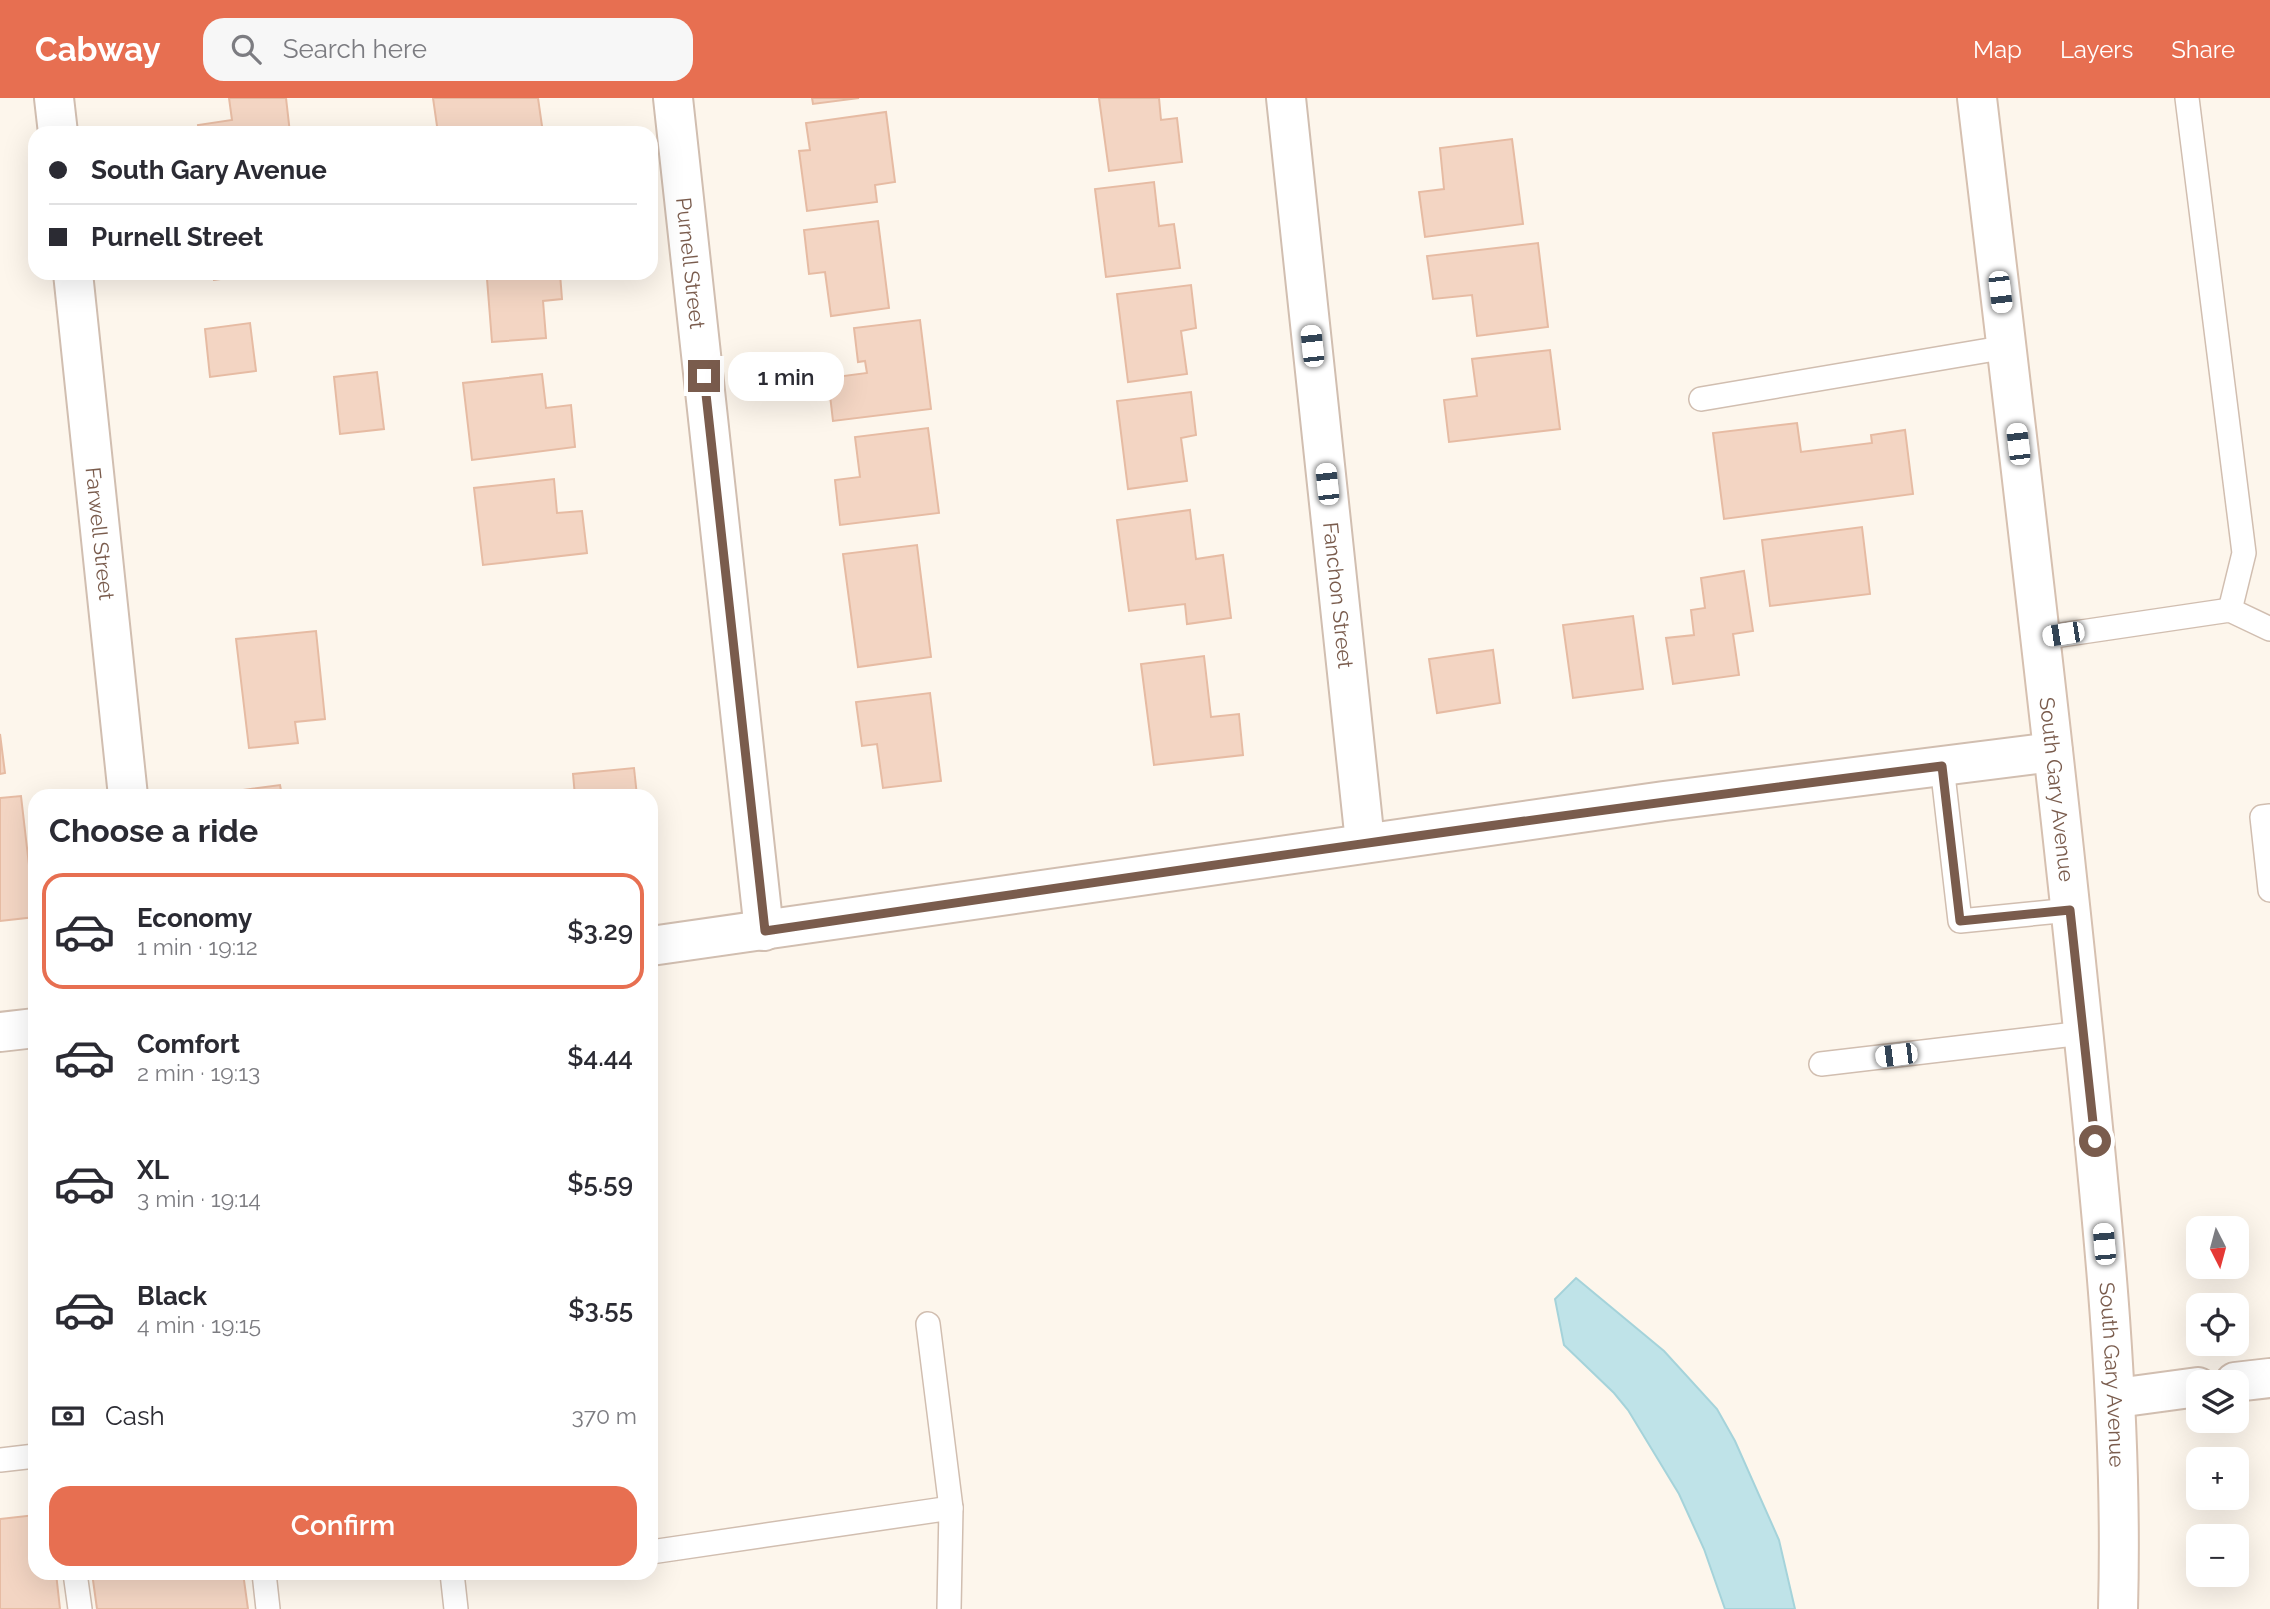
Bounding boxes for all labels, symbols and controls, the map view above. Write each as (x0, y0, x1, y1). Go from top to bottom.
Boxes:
search box (203, 18, 693, 81)
text: Cabway (35, 30, 161, 69)
icon: search (227, 30, 265, 68)
text: Search here (283, 34, 427, 64)
text: Map (1973, 35, 2022, 64)
text: Layers (2060, 35, 2133, 64)
text: Share (2171, 35, 2235, 64)
text: South Gary Avenue (91, 155, 327, 185)
street label: Purnell Street (671, 196, 711, 330)
text: Purnell Street (91, 222, 263, 252)
car (1988, 270, 2013, 314)
car (1300, 324, 1325, 368)
callout: 1 min (728, 352, 844, 400)
route end (688, 360, 720, 392)
text: 1 min (757, 363, 815, 390)
car (2006, 422, 2031, 466)
car (1315, 462, 1340, 506)
street label: Farwell Street (81, 466, 120, 601)
street label: Fanchon Street (1319, 521, 1359, 670)
car (2041, 620, 2086, 648)
street label: South Gary Avenue (2035, 696, 2080, 883)
text: Choose a ride (49, 812, 258, 849)
icon: car (53, 900, 116, 963)
text: Economy (137, 903, 252, 933)
text: $3.29 (567, 916, 633, 946)
text: 1 min · 19:12 (137, 933, 258, 960)
icon: car (53, 1026, 116, 1089)
text: Comfort (137, 1029, 240, 1059)
text: $4.44 (567, 1042, 633, 1072)
car (1874, 1042, 1919, 1068)
text: 2 min · 19:13 (137, 1059, 260, 1086)
route start (2079, 1125, 2111, 1157)
icon: car (53, 1152, 116, 1215)
text: XL (137, 1155, 169, 1185)
text: $5.59 (567, 1168, 633, 1198)
text: 3 min · 19:14 (137, 1185, 261, 1212)
north arrow (2186, 1216, 2249, 1279)
map controls (2186, 1216, 2249, 1587)
car (2092, 1222, 2117, 1266)
icon: car (53, 1278, 116, 1341)
text: Black (137, 1281, 207, 1311)
street label: South Gary Avenue (2095, 1281, 2130, 1468)
button: locate (2186, 1293, 2249, 1356)
text: $3.55 (568, 1294, 633, 1324)
text: 4 min · 19:15 (137, 1311, 261, 1338)
button: layers (2186, 1370, 2249, 1433)
icon: cash (49, 1397, 87, 1435)
text: Cash (105, 1401, 165, 1431)
text: 370 m (572, 1402, 637, 1429)
button: + (2186, 1447, 2249, 1510)
button: Confirm (49, 1486, 637, 1566)
button: − (2186, 1524, 2249, 1587)

